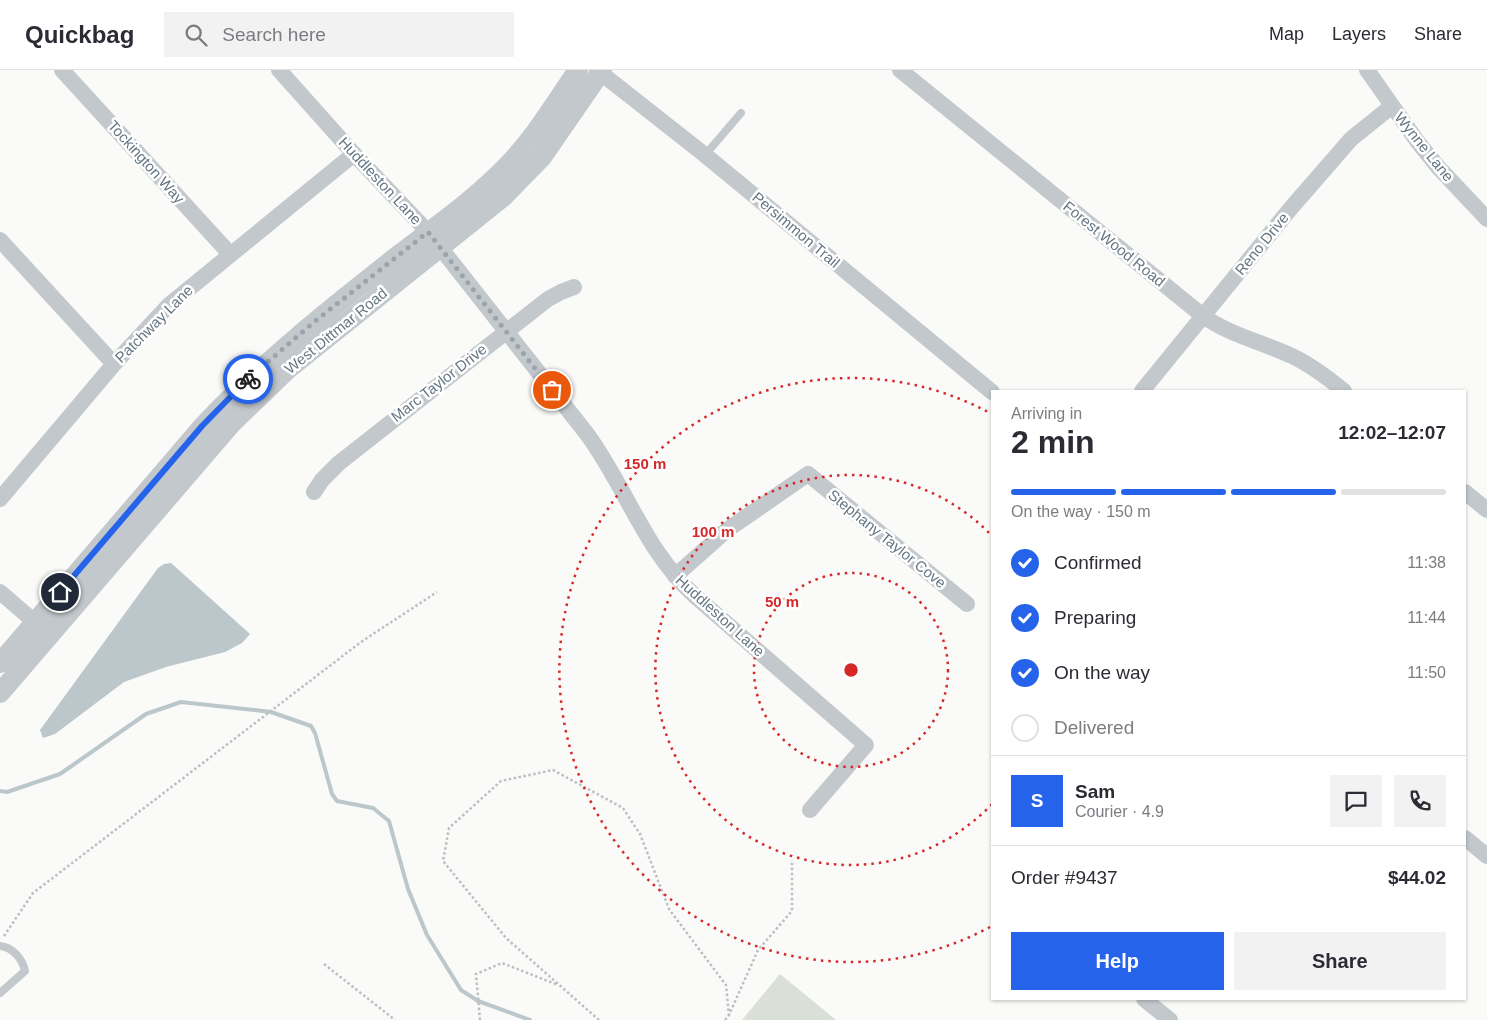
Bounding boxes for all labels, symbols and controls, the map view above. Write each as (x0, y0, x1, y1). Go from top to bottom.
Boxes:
search box (164, 12, 514, 57)
text: Quickbag (25, 21, 134, 48)
icon: search (182, 21, 210, 49)
text: Search here (222, 24, 326, 45)
text: Map (1269, 24, 1304, 44)
text: Layers (1332, 24, 1386, 44)
text: Share (1414, 24, 1462, 44)
street label: Wynne Lane (1391, 109, 1457, 185)
street label: Tockington Way (105, 117, 188, 207)
street label: Huddleston Lane (335, 133, 425, 228)
street label: Persimmon Trail (749, 188, 843, 271)
street label: Forest Wood Road (1060, 197, 1168, 290)
street label: Reno Drive (1231, 209, 1292, 278)
street label: Patchway Lane (111, 281, 196, 366)
street label: West Dittmar Road (281, 284, 390, 377)
street label: Marc Taylor Drive (388, 340, 490, 425)
courier (223, 354, 273, 404)
icon: bike (234, 365, 262, 393)
pin (531, 369, 573, 411)
icon: bag (538, 376, 566, 404)
text: Arriving in (1011, 405, 1082, 422)
text: 12:02–12:07 (1338, 422, 1446, 443)
text: 2 min (1011, 424, 1095, 460)
text: 150 m (624, 455, 666, 472)
street label: Stephany Taylor Cove (825, 486, 950, 591)
text: On the way · 150 m (1011, 503, 1151, 520)
text: 100 m (692, 523, 734, 540)
icon: check (1011, 549, 1039, 577)
text: Confirmed (1054, 552, 1142, 573)
text: 11:38 (1407, 554, 1446, 571)
pin (39, 571, 81, 613)
street label: Huddleston Lane (672, 571, 768, 660)
icon: home (46, 578, 74, 606)
text: 50 m (765, 593, 799, 610)
icon: check (1011, 604, 1039, 632)
text: Preparing (1054, 607, 1136, 628)
text: 11:44 (1407, 609, 1446, 626)
icon: check (1011, 659, 1039, 687)
centre of rings (842, 661, 860, 679)
text: On the way (1054, 662, 1150, 683)
text: 11:50 (1407, 664, 1446, 681)
text: Delivered (1054, 717, 1134, 738)
button: chat (1330, 775, 1382, 827)
button: phone (1394, 775, 1446, 827)
text: Sam (1075, 781, 1115, 802)
text: S (1031, 790, 1043, 811)
text: Courier · 4.9 (1075, 803, 1164, 820)
text: Order #9437 (1011, 867, 1118, 888)
text: $44.02 (1388, 867, 1446, 888)
button: Help (1011, 932, 1224, 990)
button: Share (1234, 932, 1446, 990)

